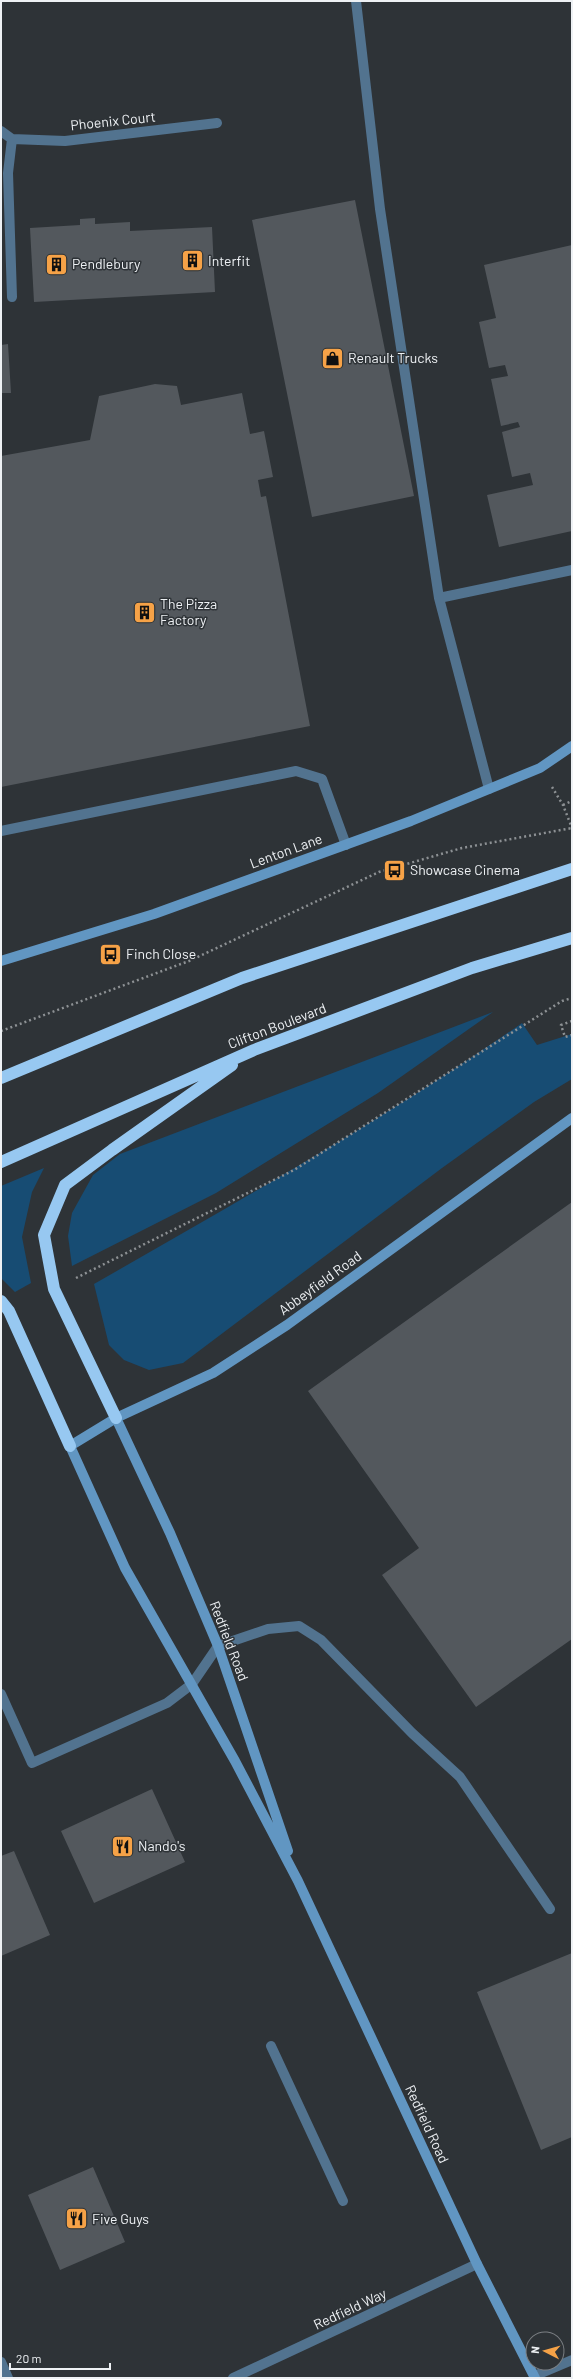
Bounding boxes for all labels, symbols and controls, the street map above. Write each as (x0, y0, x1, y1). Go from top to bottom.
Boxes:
street label: Phoenix Court (70, 108, 156, 133)
building icon: Interfit (180, 248, 206, 274)
building icon: Pendlebury (44, 251, 70, 277)
place label: Interfit (208, 252, 250, 269)
place label: Pendlebury (72, 255, 141, 272)
shop icon: Renault Trucks (320, 345, 346, 371)
place label: Renault Trucks (348, 349, 438, 366)
place label: The Pizza Factory (160, 595, 217, 628)
building icon: The Pizza Factory (132, 599, 158, 625)
street label: Lenton Lane (247, 830, 324, 871)
bus stop icon: Showcase Cinema (381, 857, 407, 883)
place label: Showcase Cinema (410, 861, 520, 878)
bus stop icon: Finch Close (98, 941, 124, 967)
place label: Finch Close (126, 945, 196, 962)
street label: Clifton Boulevard (225, 999, 328, 1052)
street label: Abbeyfield Road (275, 1247, 364, 1318)
street label: Redfield Road (206, 1598, 253, 1683)
restaurant icon: Nando's (110, 1833, 136, 1859)
place label: Nando's (138, 1837, 186, 1854)
street label: Redfield Road (402, 2082, 453, 2166)
restaurant icon: Five Guys (63, 2206, 89, 2232)
place label: Five Guys (92, 2210, 149, 2227)
street label: Redfield Way (311, 2284, 389, 2333)
north arrow (525, 2331, 565, 2371)
scale bar (10, 2345, 110, 2371)
text: N (528, 2346, 541, 2354)
text: 20 m (16, 2351, 42, 2365)

